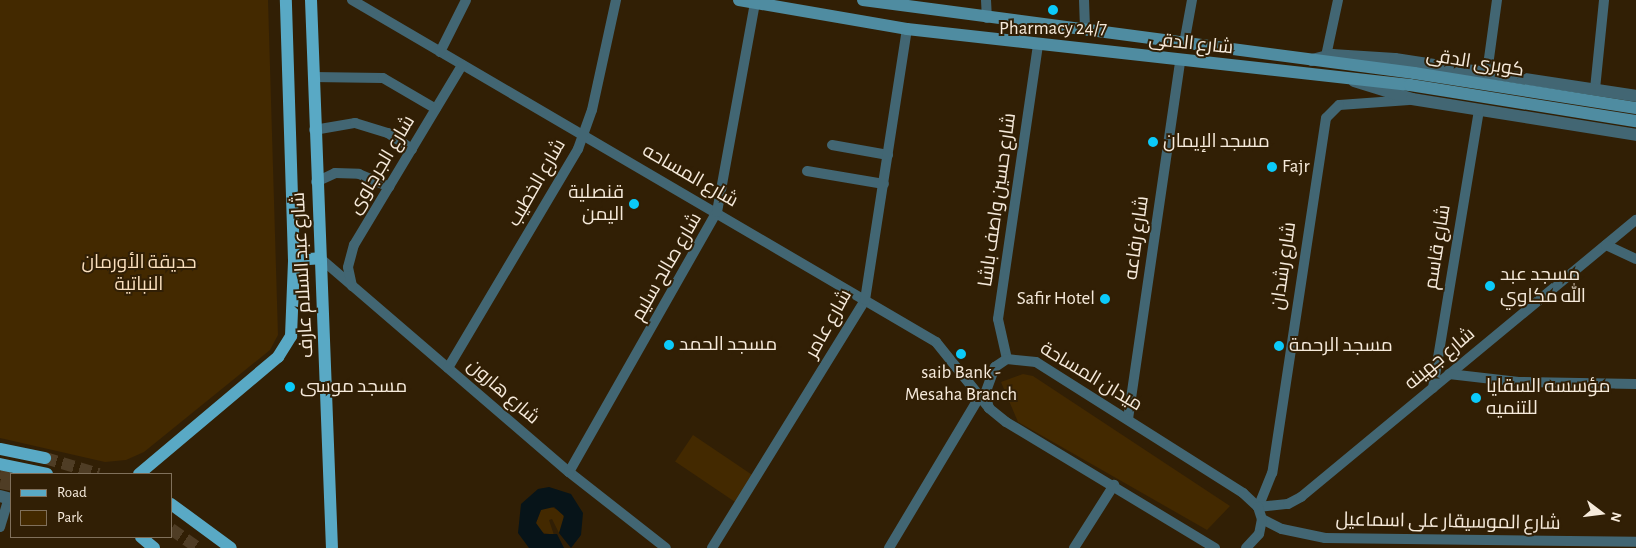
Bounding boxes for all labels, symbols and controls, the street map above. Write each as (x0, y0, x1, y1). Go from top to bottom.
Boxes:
marker: Pharmacy 24/7 (1047, 4, 1059, 16)
place label: Pharmacy 24/7 (999, 18, 1107, 40)
street label: شارع الدقى (1148, 28, 1234, 60)
street label: كوبرى الدقى (1424, 44, 1526, 82)
street label: شارع الجرجاوى (344, 112, 420, 218)
street label: شارع حسين واصف باشا (975, 112, 1021, 288)
place label: مسجد الإيمان (1163, 131, 1270, 153)
street label: شارع الخطيب (503, 135, 571, 231)
marker: مسجد الإيمان (1147, 136, 1159, 148)
street label: شارع المساحه (638, 139, 742, 213)
place label: Fajr (1282, 156, 1310, 178)
marker: Fajr (1266, 161, 1278, 173)
place label: قنصلية اليمن (568, 182, 624, 226)
street label: شارع عبد السلام عارف (287, 192, 319, 358)
street label: شارع رفاعه (1120, 195, 1154, 281)
marker: قنصلية اليمن (628, 198, 640, 210)
street label: شارع قاسم (1420, 203, 1456, 291)
street label: شارع صالح سليم (627, 209, 707, 325)
street label: شارع رشدان (1267, 221, 1301, 311)
park label: حديقة الأورمان النباتية (81, 252, 197, 296)
place label: مسجد عبد الله مكاوي (1500, 264, 1586, 308)
marker: مسجد عبد الله مكاوي (1484, 280, 1496, 292)
street label: شارع عامر (801, 286, 857, 362)
place label: Safir Hotel (1017, 288, 1095, 310)
marker: Safir Hotel (1099, 293, 1111, 305)
street label: شارع جهينه (1400, 323, 1480, 395)
place label: مسجد الحمد (679, 334, 777, 356)
place label: مسجد الرحمة (1289, 335, 1393, 357)
street label: ميدان المساحة (1036, 337, 1146, 417)
marker: مسجد الحمد (663, 339, 675, 351)
marker: مسجد الرحمة (1273, 340, 1285, 352)
marker: saib Bank - Mesaha Branch (955, 348, 967, 360)
street label: شارع هارون (462, 354, 544, 430)
place label: saib Bank - Mesaha Branch (905, 362, 1017, 406)
place label: مسجد موسى (300, 376, 407, 398)
place label: مؤسسه السقايا للتنميه (1486, 376, 1610, 420)
marker: مسجد موسى (284, 381, 296, 393)
marker: مؤسسه السقايا للتنميه (1470, 392, 1482, 404)
legend (10, 473, 172, 538)
text: Road (57, 485, 87, 500)
north arrow (1576, 488, 1626, 538)
street label: شارع الموسيقار على اسماعيل (1335, 509, 1561, 535)
text: Park (57, 510, 83, 525)
text: N (1607, 510, 1624, 523)

